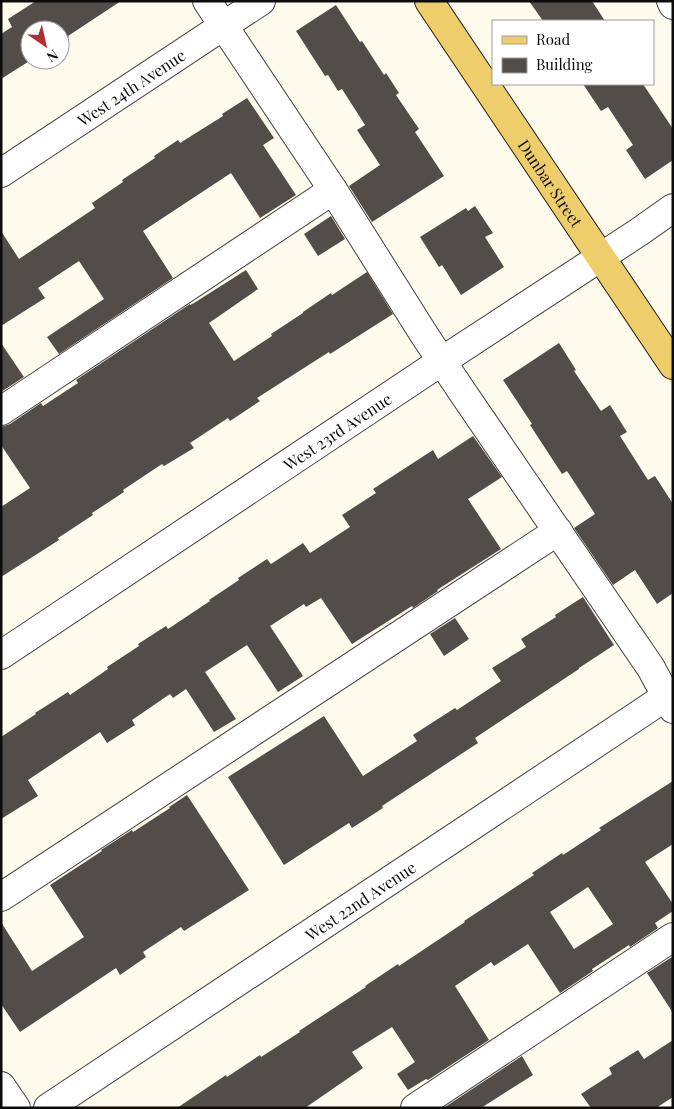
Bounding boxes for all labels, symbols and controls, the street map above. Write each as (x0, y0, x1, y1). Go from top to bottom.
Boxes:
north arrow (20, 20, 70, 70)
legend (492, 20, 654, 85)
text: Road (536, 29, 570, 49)
street label: West 24th Avenue (72, 44, 189, 131)
text: N (43, 45, 62, 67)
text: Building (536, 54, 593, 74)
street label: Dunbar Street (514, 135, 588, 231)
street label: West 23rd Avenue (278, 387, 395, 475)
street label: West 22nd Avenue (300, 856, 420, 945)

